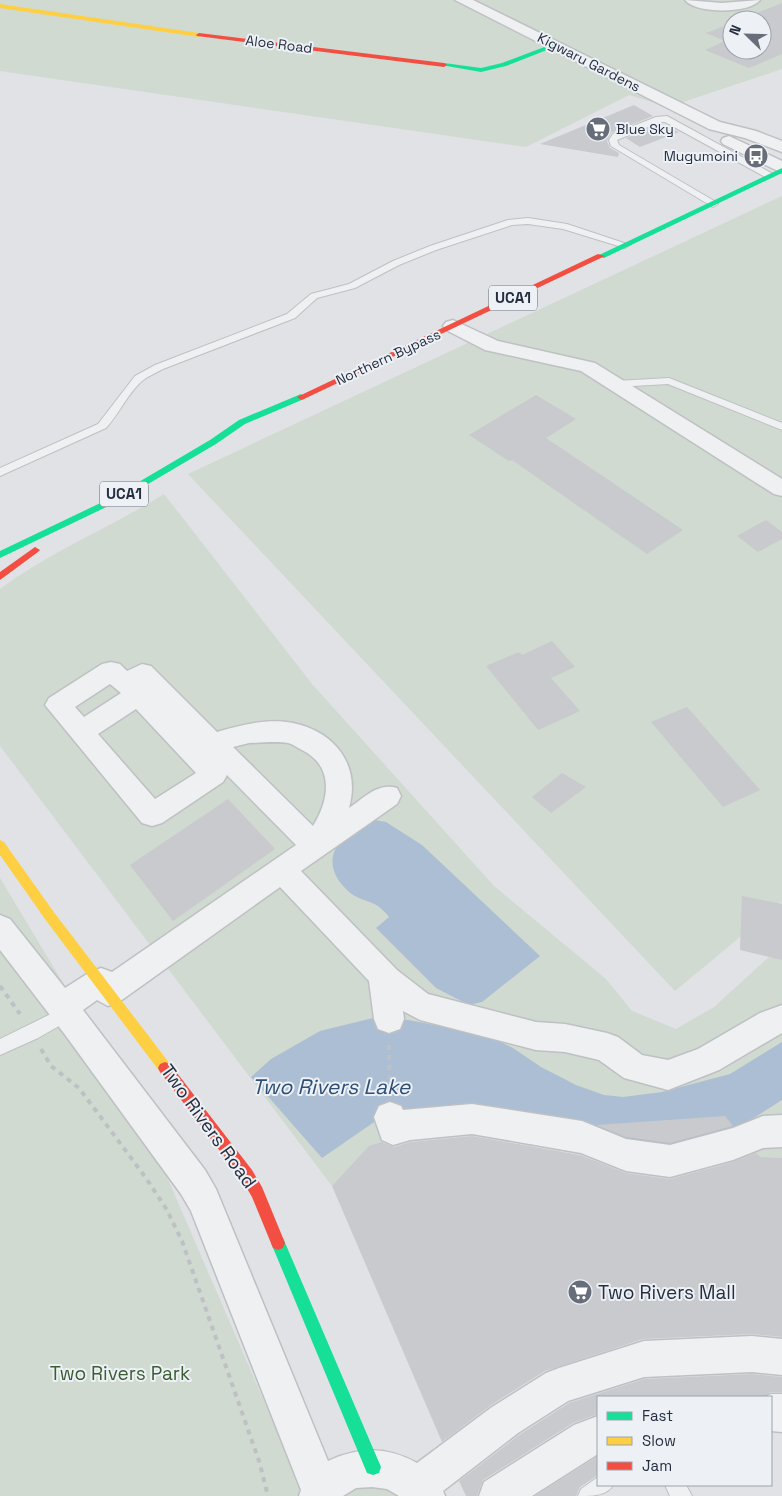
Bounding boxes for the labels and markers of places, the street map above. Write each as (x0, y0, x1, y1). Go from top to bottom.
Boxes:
supermarket icon: Blue Sky (585, 116, 611, 142)
place label: Blue Sky (616, 120, 674, 138)
bus stop icon: Mugumoini (743, 143, 769, 169)
place label: Mugumoini (664, 147, 738, 165)
supermarket icon: Two Rivers Mall (567, 1279, 593, 1305)
place label: Two Rivers Mall (598, 1280, 736, 1305)

